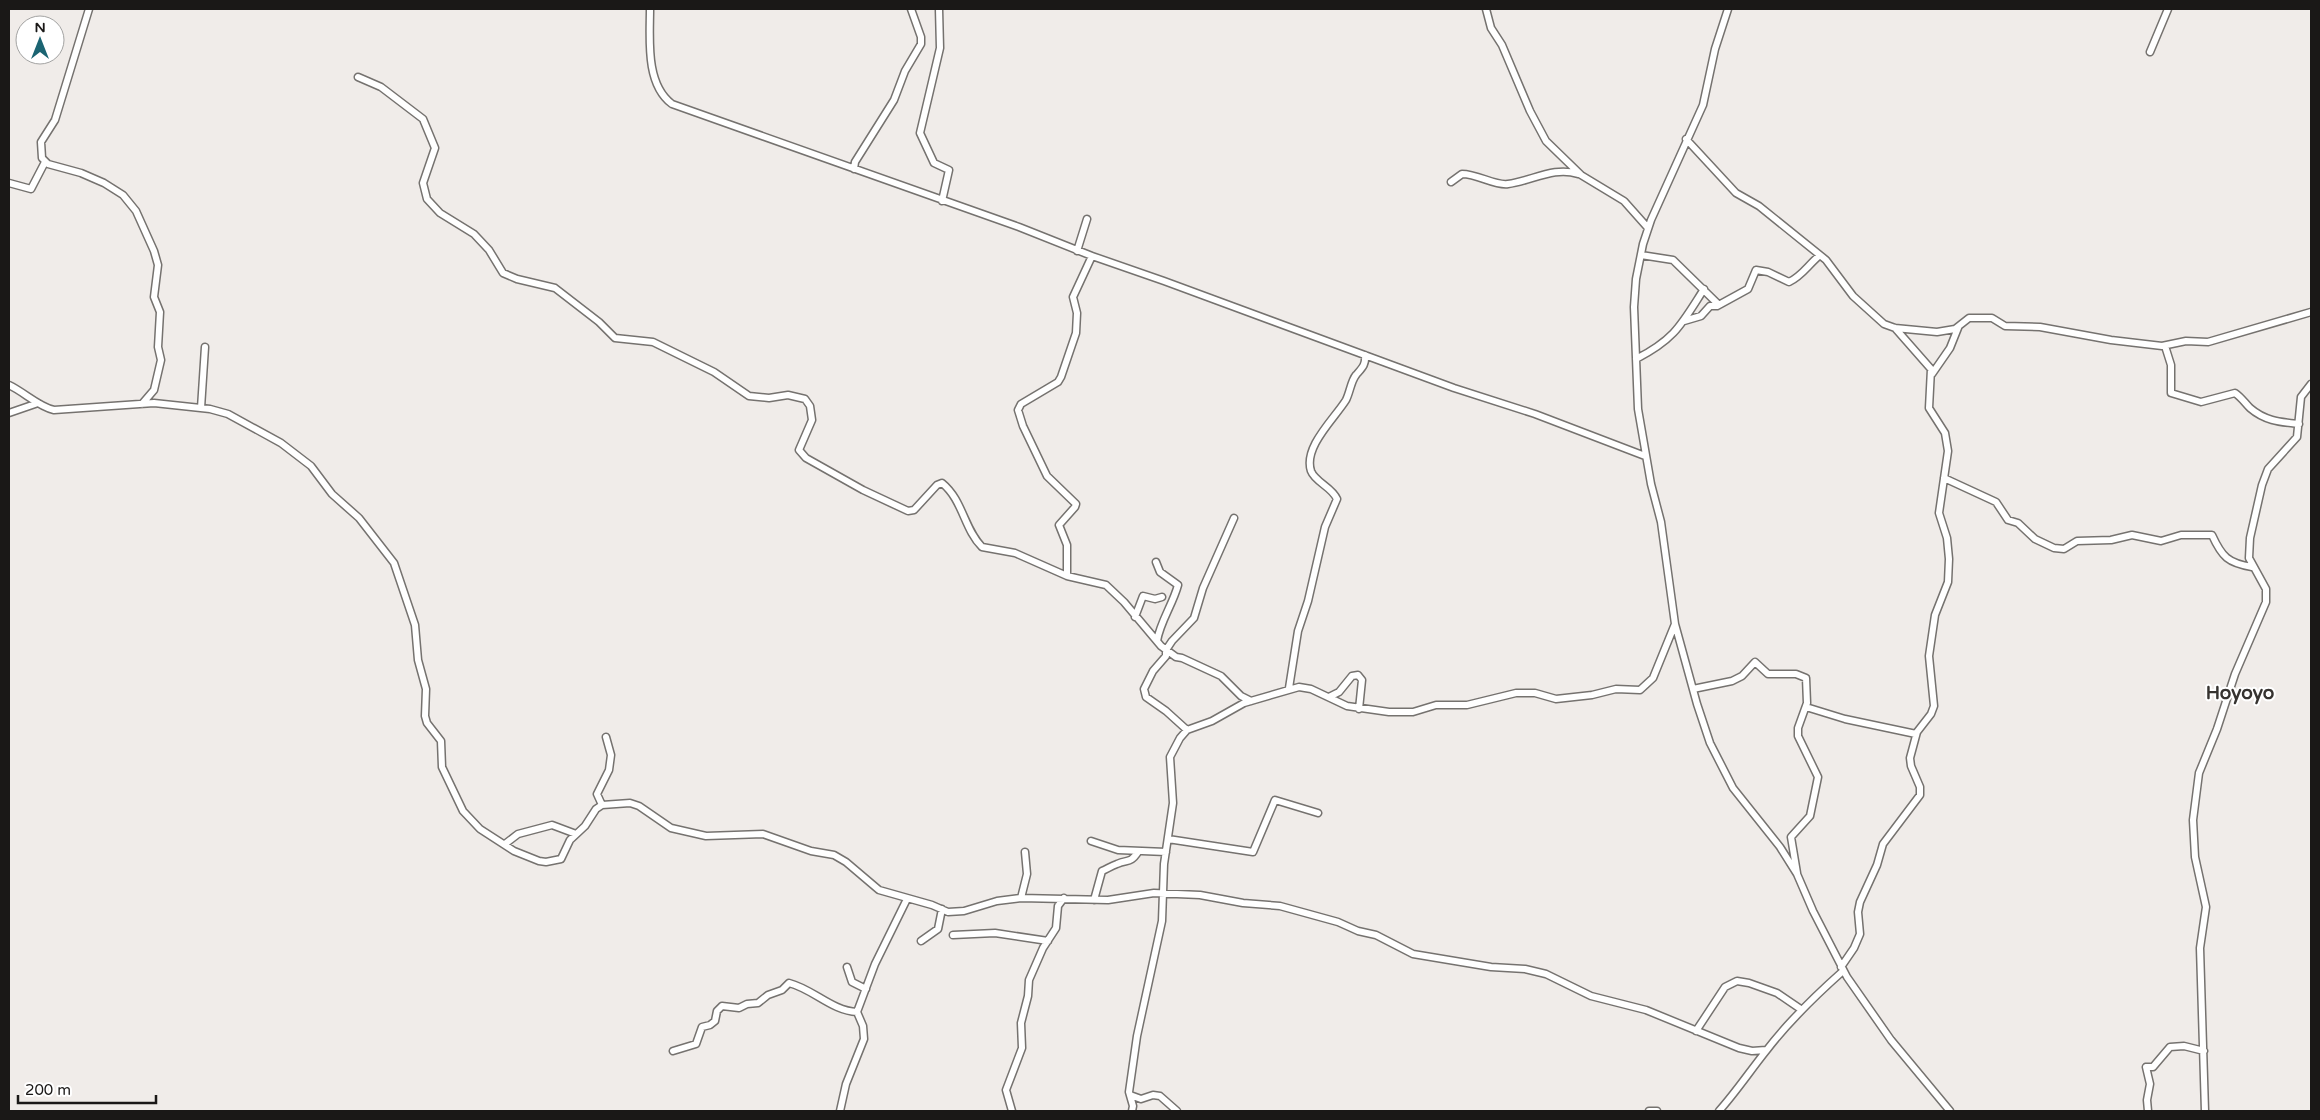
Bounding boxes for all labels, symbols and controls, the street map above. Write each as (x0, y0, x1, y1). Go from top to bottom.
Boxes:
north arrow (15, 15, 65, 65)
text: N (34, 19, 46, 36)
district label: Hoyoyo (2206, 682, 2274, 705)
scale bar (18, 1072, 155, 1104)
text: 200 m (25, 1081, 71, 1099)

